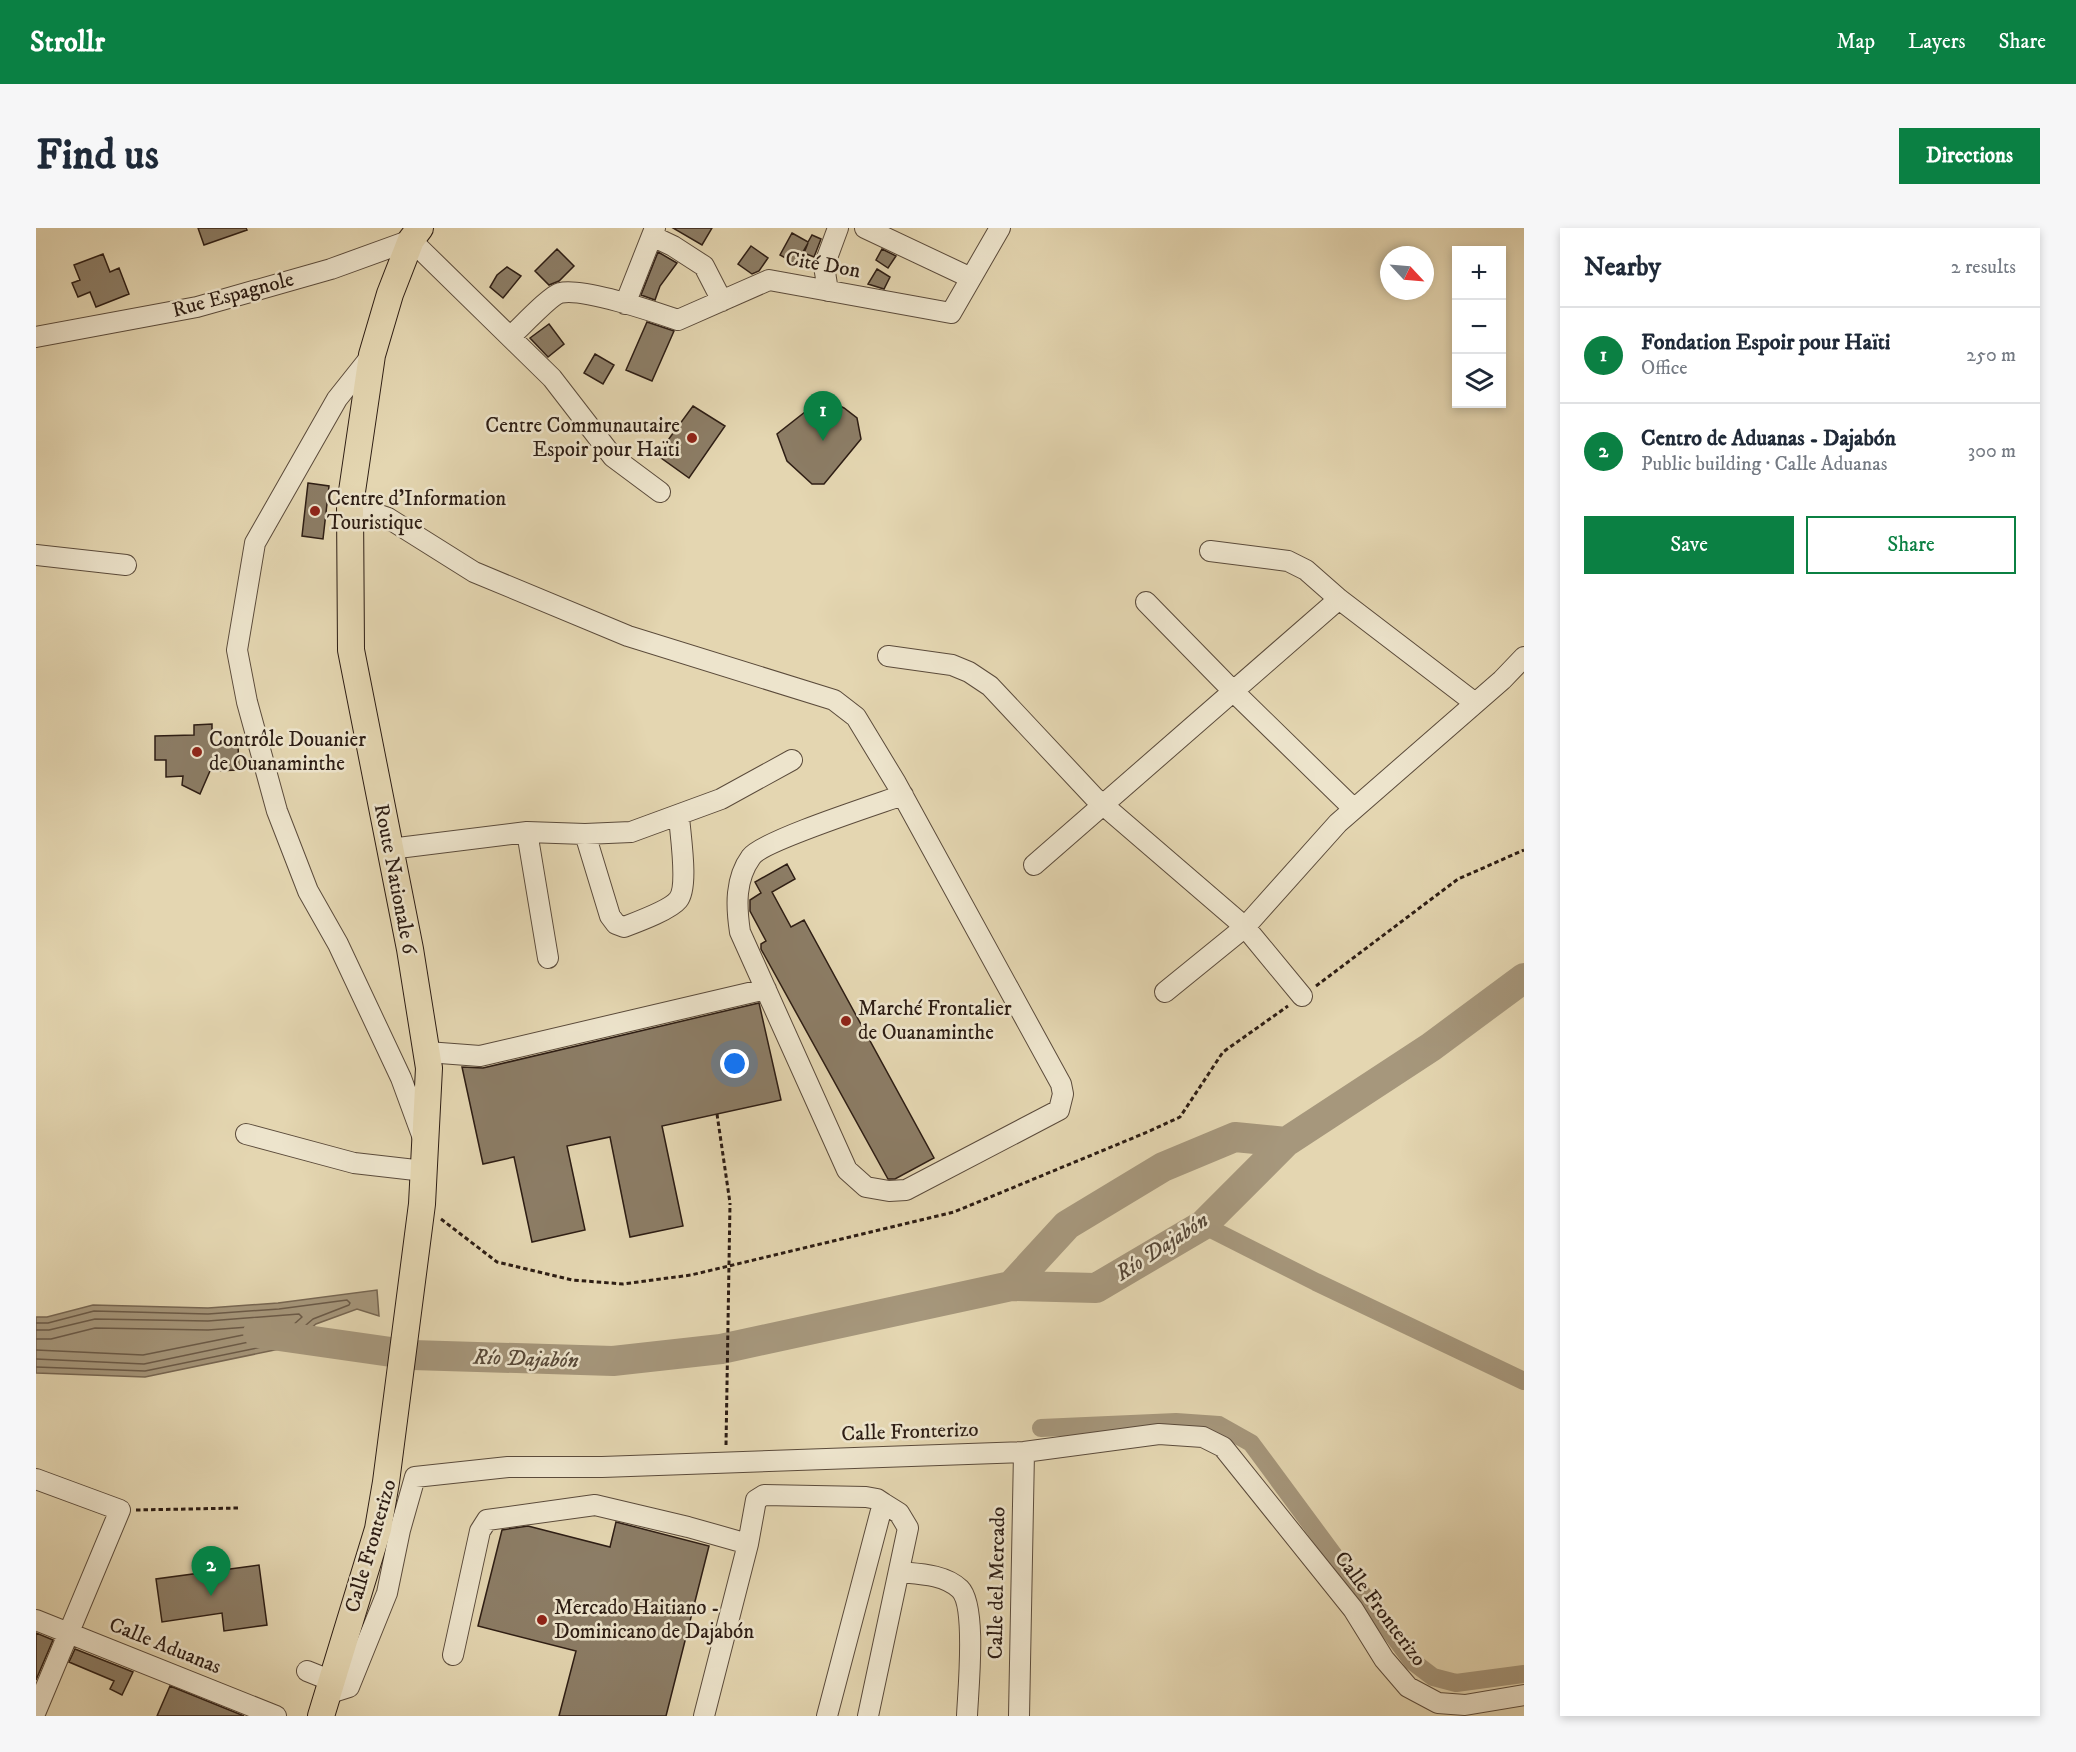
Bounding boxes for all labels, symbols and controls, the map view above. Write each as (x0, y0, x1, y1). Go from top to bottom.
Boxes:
text: Strollr (30, 25, 105, 60)
text: Map (1836, 29, 1875, 55)
text: Layers (1908, 29, 1966, 55)
text: Share (1999, 29, 2046, 55)
button: Directions (1899, 128, 2040, 184)
text: Find us (36, 130, 159, 182)
street label: Cité Don (783, 246, 863, 284)
north arrow (1380, 246, 1434, 300)
map controls (1452, 246, 1506, 408)
button: + (1452, 246, 1506, 300)
text: Nearby (1584, 251, 1661, 284)
text: 2 results (1951, 255, 2016, 280)
street label: Rue Espagnole (169, 266, 297, 324)
button: − (1452, 300, 1506, 354)
text: Fondation Espoir pour Haïti (1641, 329, 1890, 356)
text: 1 (1600, 343, 1607, 368)
text: 250 m (1966, 343, 2016, 368)
button: layers (1452, 354, 1506, 408)
text: Office (1641, 356, 1688, 381)
pin: 1 (804, 392, 842, 441)
place label: Centre Communautaire Espoir pour Haïti (485, 413, 680, 463)
text: Centro de Aduanas - Dajabón (1641, 425, 1896, 452)
marker: Centre Communautaire Espoir pour Haïti (685, 431, 699, 445)
text: 2 (1599, 439, 1608, 464)
text: 300 m (1968, 439, 2016, 464)
text: Public building · Calle Aduanas (1641, 452, 1887, 477)
place label: Centre d'Information Touristique (327, 486, 506, 536)
marker: Centre d'Information Touristique (308, 504, 322, 518)
button: Save (1584, 516, 1794, 574)
button: Share (1806, 516, 2016, 574)
place label: Contrôle Douanier de Ouanaminthe (209, 727, 366, 777)
marker: Contrôle Douanier de Ouanaminthe (190, 745, 204, 759)
street label: Route Nationale 6 (368, 802, 423, 957)
place label: Marché Frontalier de Ouanaminthe (858, 996, 1012, 1046)
marker: Marché Frontalier de Ouanaminthe (839, 1014, 853, 1028)
your location (720, 1049, 749, 1078)
water label: Río Dajabón (1110, 1207, 1214, 1288)
water label: Río Dajabón (472, 1344, 579, 1374)
street label: Calle Fronterizo (841, 1417, 979, 1447)
street label: Calle Fronterizo (340, 1476, 402, 1616)
street label: Calle del Mercado (983, 1506, 1011, 1660)
pin: 2 (192, 1546, 231, 1596)
street label: Calle Fronterizo (1328, 1546, 1432, 1672)
place label: Mercado Haitiano - Dominicano de Dajabón (554, 1595, 754, 1645)
street label: Calle Aduanas (105, 1612, 225, 1680)
marker: Mercado Haitiano - Dominicano de Dajabón (535, 1613, 549, 1627)

